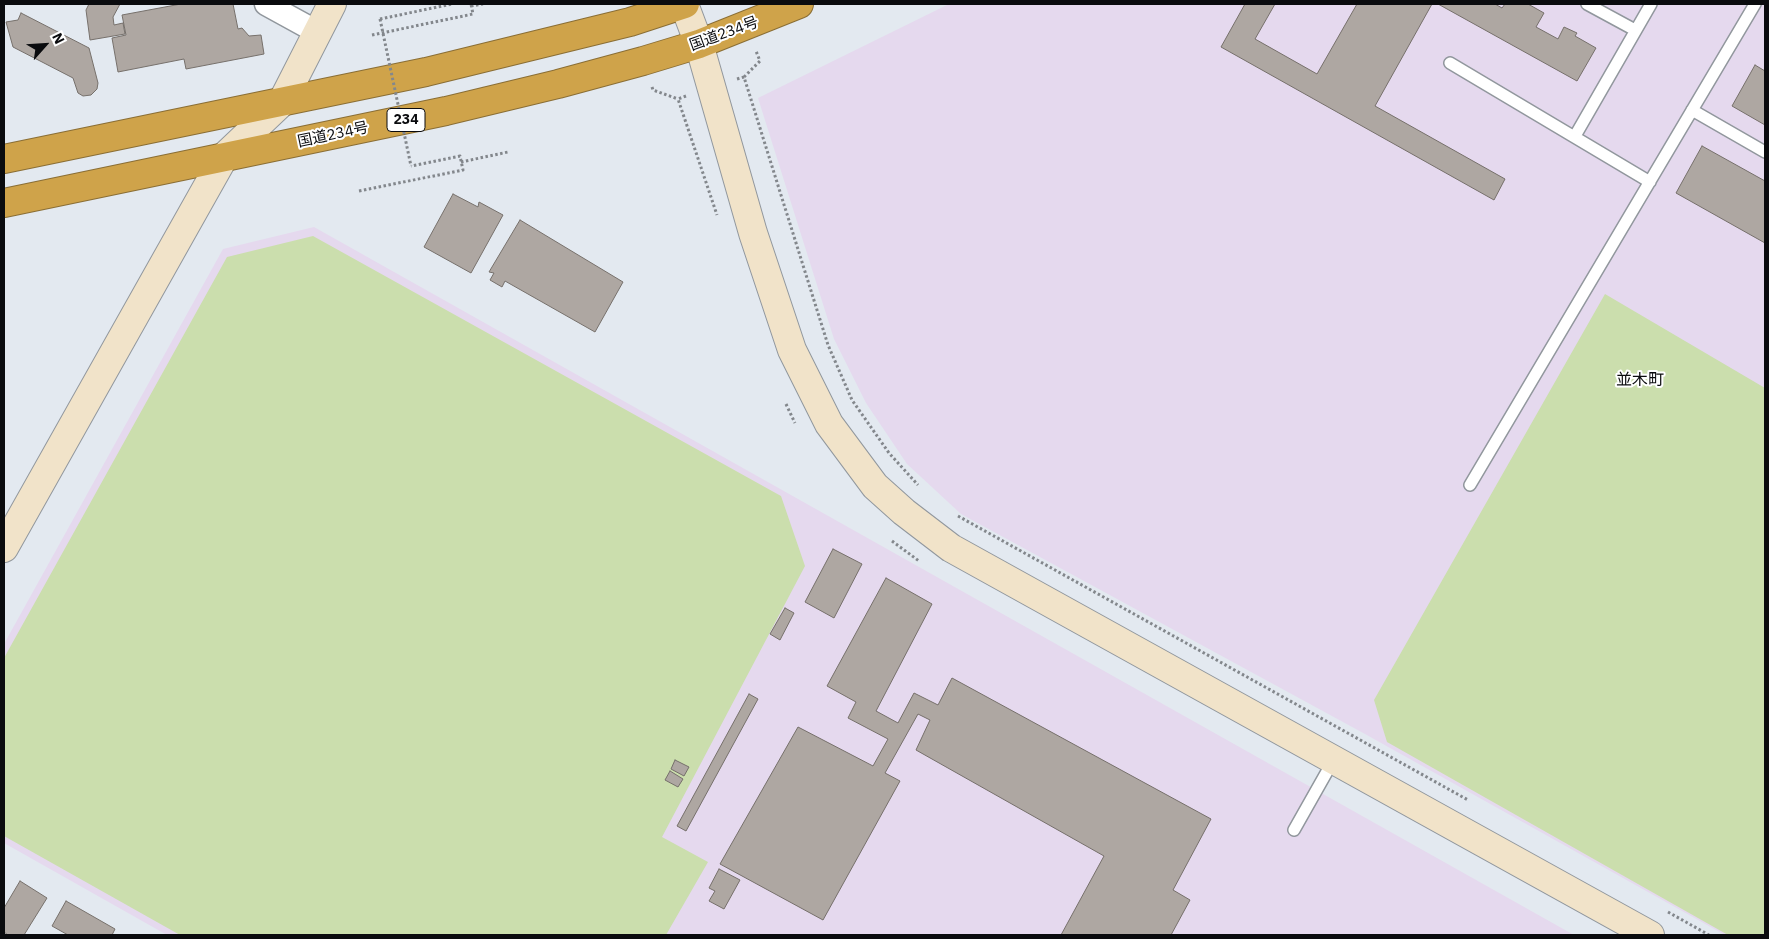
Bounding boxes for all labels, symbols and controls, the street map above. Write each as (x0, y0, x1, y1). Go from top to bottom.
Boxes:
street label: 国道234号 (687, 13, 761, 55)
north arrow (20, 20, 70, 70)
text: N (48, 30, 69, 47)
road number: 234 (387, 108, 425, 132)
street label: 国道234号 (296, 119, 370, 151)
district label: 並木町 (1616, 370, 1664, 390)

